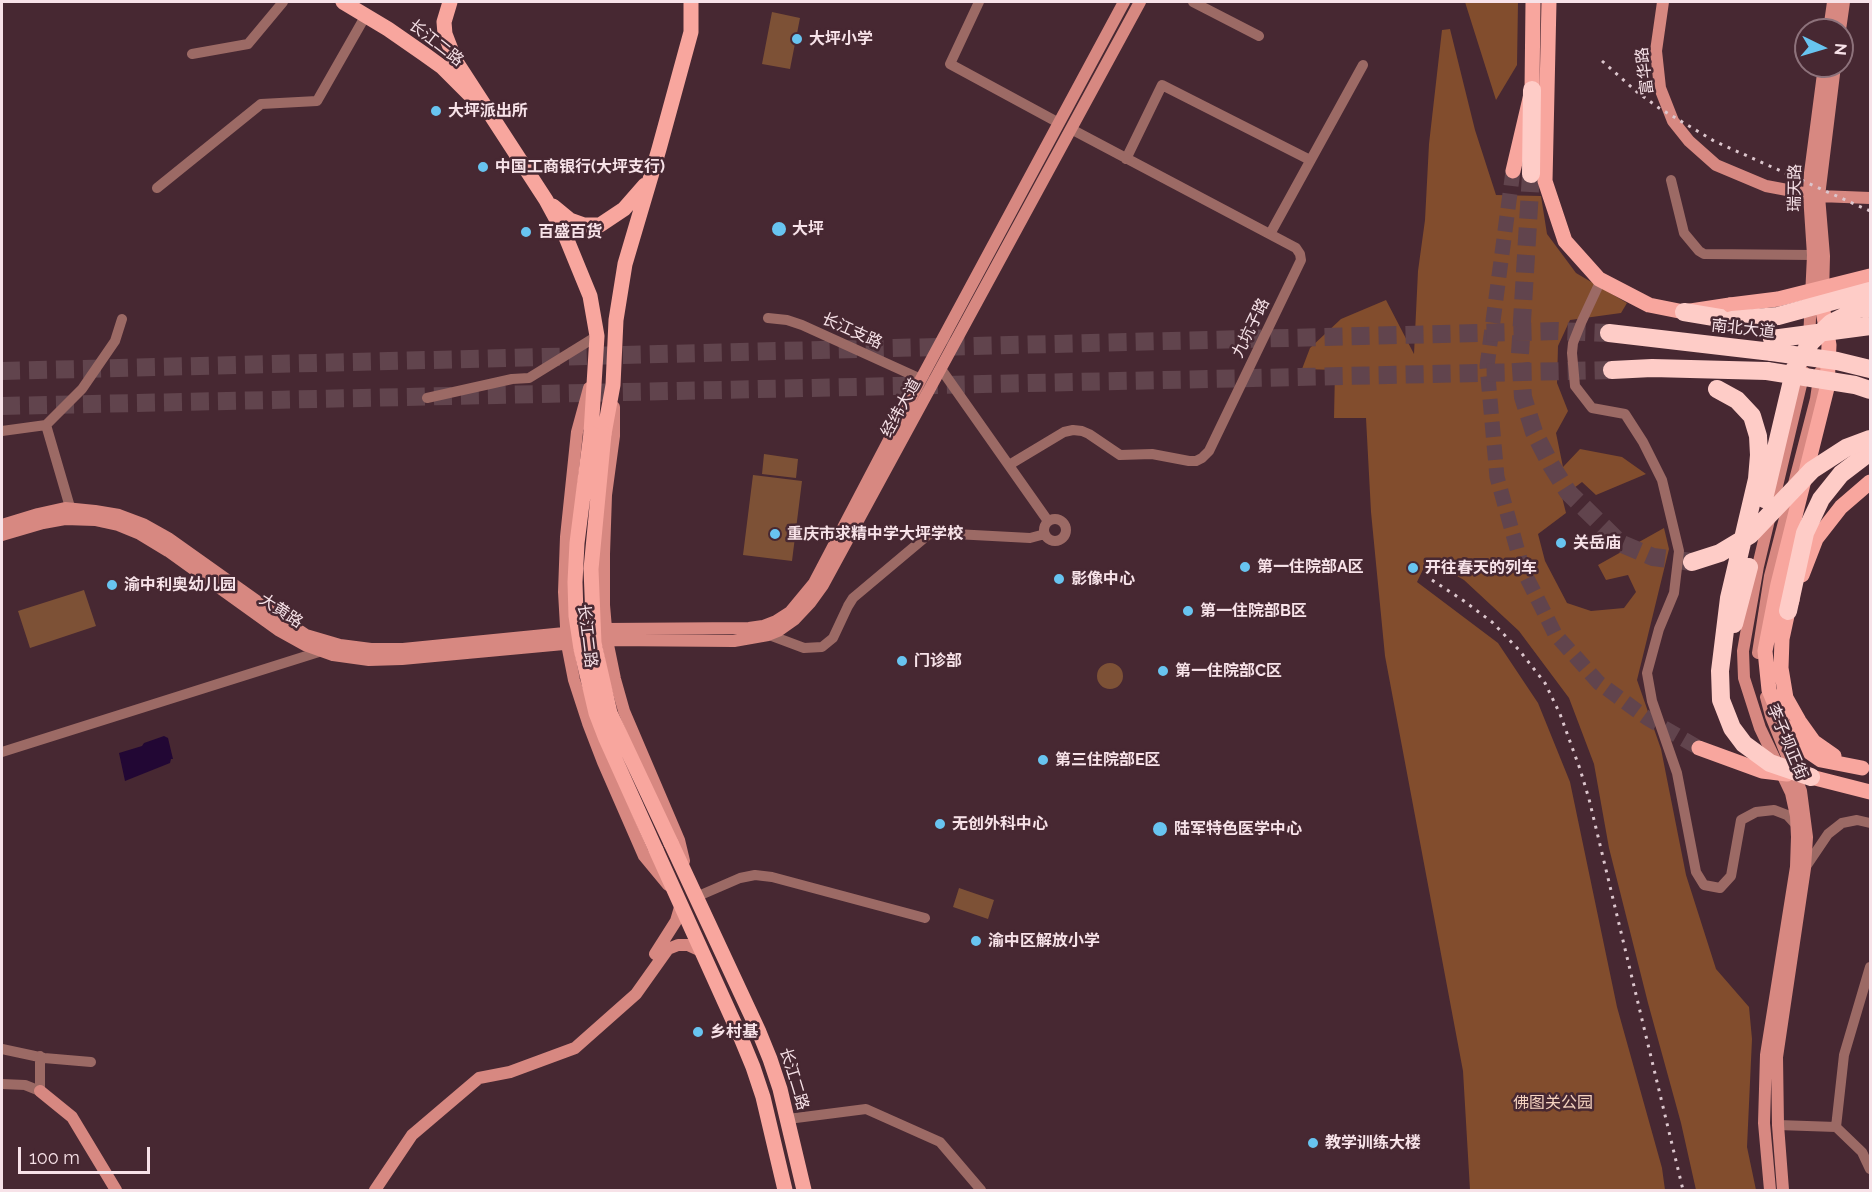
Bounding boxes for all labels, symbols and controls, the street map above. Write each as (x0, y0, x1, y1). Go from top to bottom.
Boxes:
street label: 长江二路 (405, 16, 467, 70)
north arrow (1794, 18, 1854, 78)
place label: 大坪小学 (809, 29, 873, 49)
marker: 大坪小学 (790, 32, 804, 46)
text: N (1830, 43, 1850, 56)
street label: 富华路 (1633, 46, 1657, 96)
place label: 大坪派出所 (448, 101, 528, 121)
marker: 大坪派出所 (429, 104, 443, 118)
place label: 中国工商银行(大坪支行) (495, 157, 665, 177)
marker: 中国工商银行(大坪支行) (476, 160, 490, 174)
street label: 瑞天路 (1785, 164, 1805, 212)
place label: 大坪 (792, 219, 824, 239)
marker: 大坪 (770, 220, 788, 238)
place label: 百盛百货 (538, 222, 602, 242)
marker: 百盛百货 (519, 225, 533, 239)
street label: 九坑子路 (1228, 295, 1274, 361)
street label: 长江支路 (819, 309, 885, 353)
street label: 南北大道 (1710, 316, 1776, 342)
street label: 经纬大道 (877, 375, 925, 441)
place label: 重庆市求精中学大坪学校 (787, 524, 963, 544)
marker: 重庆市求精中学大坪学校 (768, 527, 782, 541)
place label: 关岳庙 (1573, 533, 1621, 553)
marker: 关岳庙 (1554, 536, 1568, 550)
place label: 第一住院部A区 (1257, 557, 1364, 577)
place label: 开往春天的列车 (1425, 558, 1537, 578)
marker: 第一住院部A区 (1238, 560, 1252, 574)
marker: 开往春天的列车 (1406, 561, 1420, 575)
place label: 影像中心 (1071, 569, 1135, 589)
marker: 影像中心 (1052, 572, 1066, 586)
place label: 渝中利奥幼儿园 (124, 575, 236, 595)
marker: 渝中利奥幼儿园 (105, 578, 119, 592)
street label: 大黄路 (256, 590, 306, 632)
place label: 第一住院部B区 (1200, 601, 1307, 621)
street label: 长江二路 (574, 603, 600, 669)
marker: 第一住院部B区 (1181, 604, 1195, 618)
place label: 门诊部 (914, 651, 962, 671)
marker: 门诊部 (895, 654, 909, 668)
place label: 第一住院部C区 (1175, 661, 1282, 681)
marker: 第一住院部C区 (1156, 664, 1170, 678)
street label: 李子坝正街 (1763, 701, 1811, 783)
place label: 第三住院部E区 (1055, 750, 1161, 770)
marker: 第三住院部E区 (1036, 753, 1050, 767)
place label: 无创外科中心 (952, 814, 1048, 834)
marker: 无创外科中心 (933, 817, 947, 831)
place label: 陆军特色医学中心 (1174, 819, 1302, 839)
marker: 陆军特色医学中心 (1151, 820, 1169, 838)
place label: 渝中区解放小学 (988, 931, 1100, 951)
marker: 渝中区解放小学 (969, 934, 983, 948)
place label: 乡村基 (710, 1022, 758, 1042)
marker: 乡村基 (691, 1025, 705, 1039)
street label: 长江二路 (775, 1046, 813, 1112)
park label: 佛图关公园 (1513, 1093, 1593, 1113)
place label: 教学训练大楼 (1325, 1133, 1421, 1153)
scale bar (21, 1135, 153, 1173)
marker: 教学训练大楼 (1306, 1136, 1320, 1150)
text: 100 m (29, 1147, 80, 1168)

